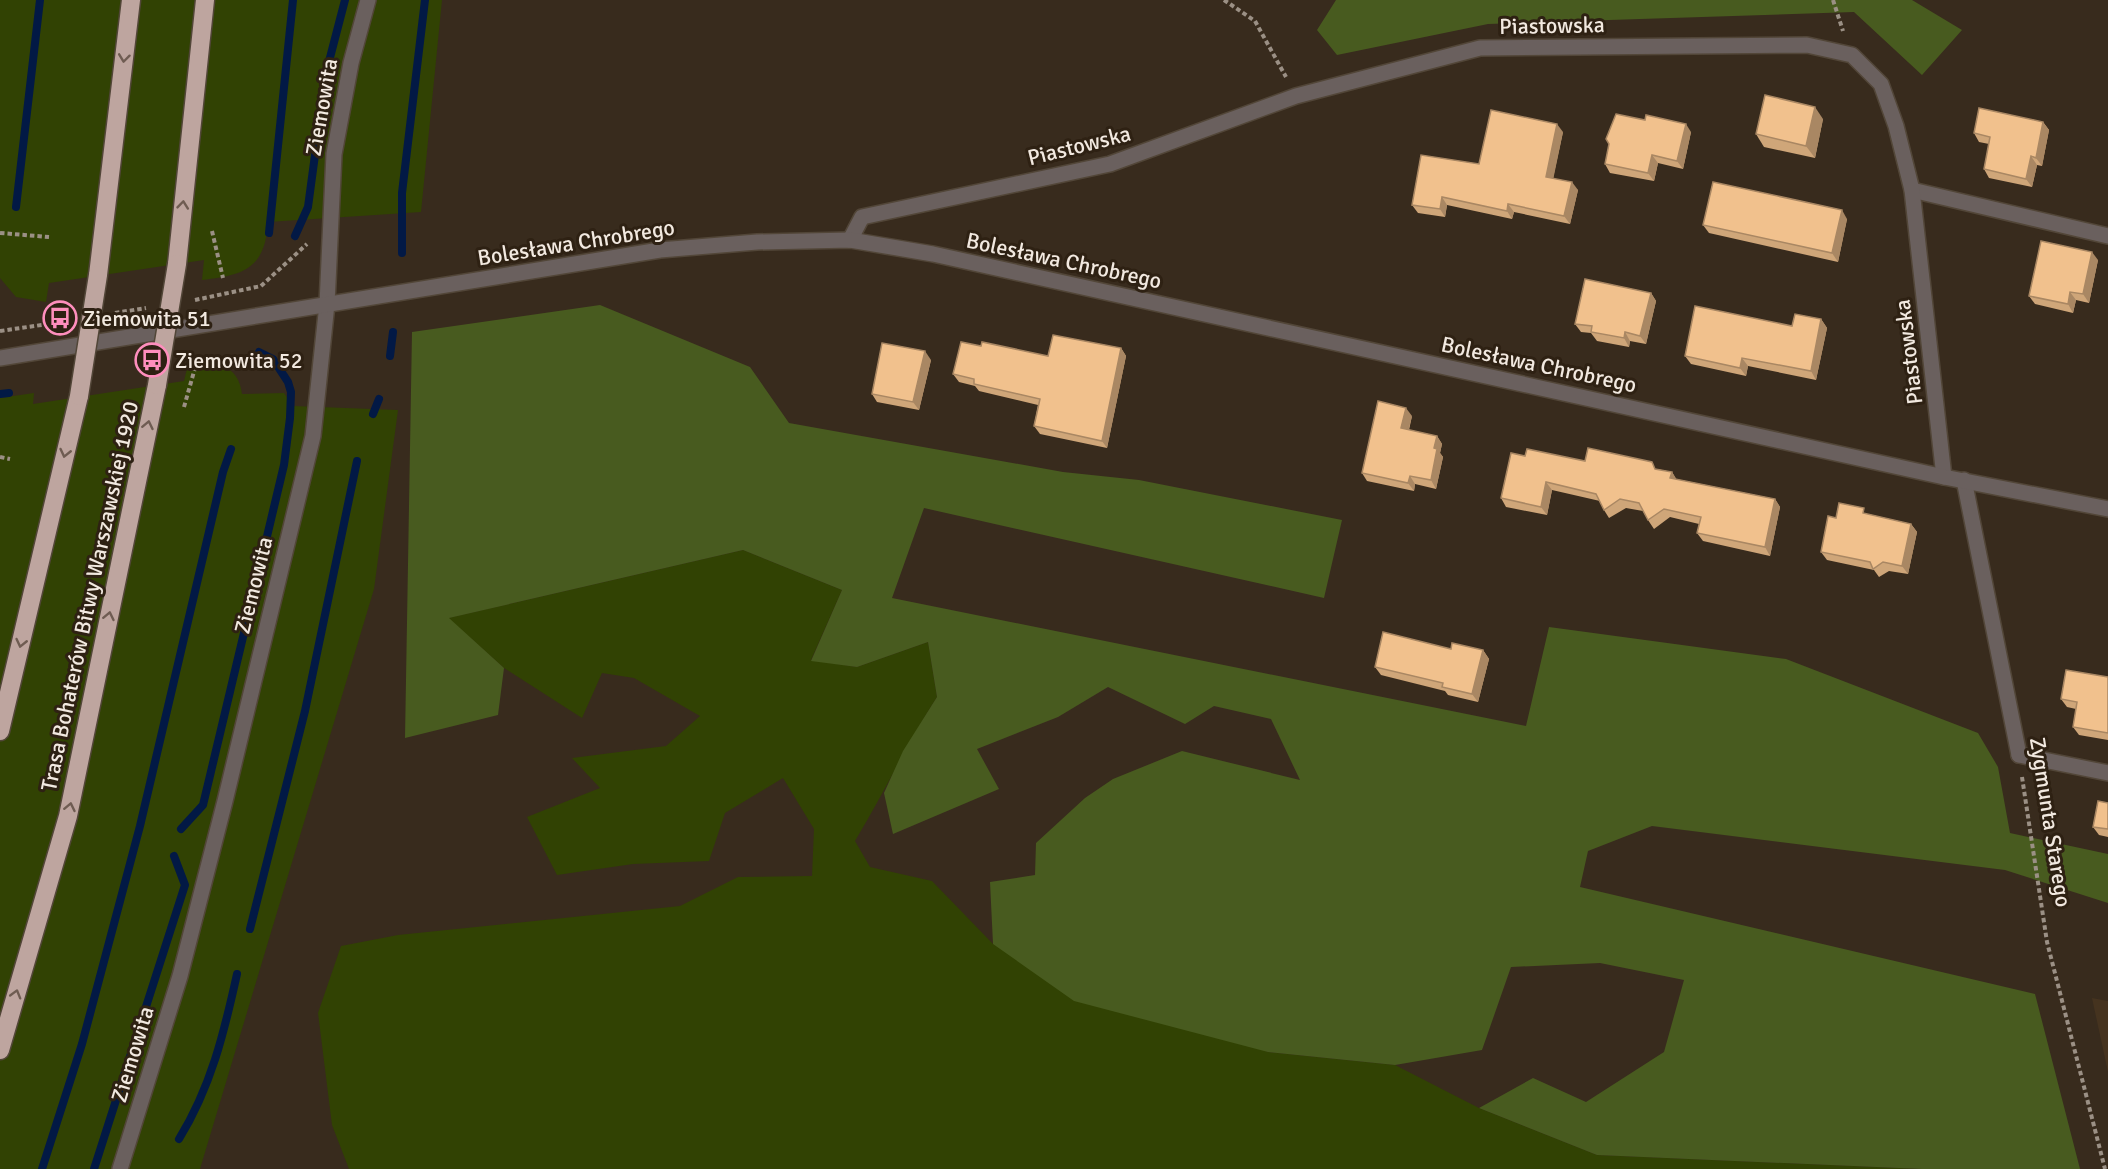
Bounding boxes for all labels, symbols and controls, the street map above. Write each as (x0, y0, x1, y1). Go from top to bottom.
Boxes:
street label: Piastowska (1499, 11, 1605, 40)
one-way arrow (118, 54, 131, 63)
street label: Ziemowita (300, 56, 343, 158)
street label: Piastowska (1025, 120, 1134, 171)
one-way arrow (176, 201, 189, 210)
street label: Bolesława Chrobrego (476, 214, 677, 271)
street label: Bolesława Chrobrego (964, 227, 1164, 294)
street label: Piastowska (1889, 298, 1928, 406)
bus stop icon: Ziemowita 51 (42, 300, 78, 336)
place label: Ziemowita 51 (83, 305, 211, 332)
street label: Bolesława Chrobrego (1439, 331, 1639, 398)
bus stop icon: Ziemowita 52 (134, 342, 170, 378)
place label: Ziemowita 52 (175, 347, 303, 374)
street label: Trasa Bohaterów Bitwy Warszawskiej 1920 (35, 399, 144, 793)
one-way arrow (141, 420, 154, 430)
one-way arrow (60, 448, 73, 458)
street label: Ziemowita (228, 534, 279, 636)
one-way arrow (102, 611, 115, 621)
one-way arrow (15, 638, 28, 648)
street label: Zygmunta Starego (2024, 735, 2077, 909)
one-way arrow (63, 802, 76, 812)
one-way arrow (9, 989, 21, 1000)
street label: Ziemowita (105, 1003, 160, 1105)

